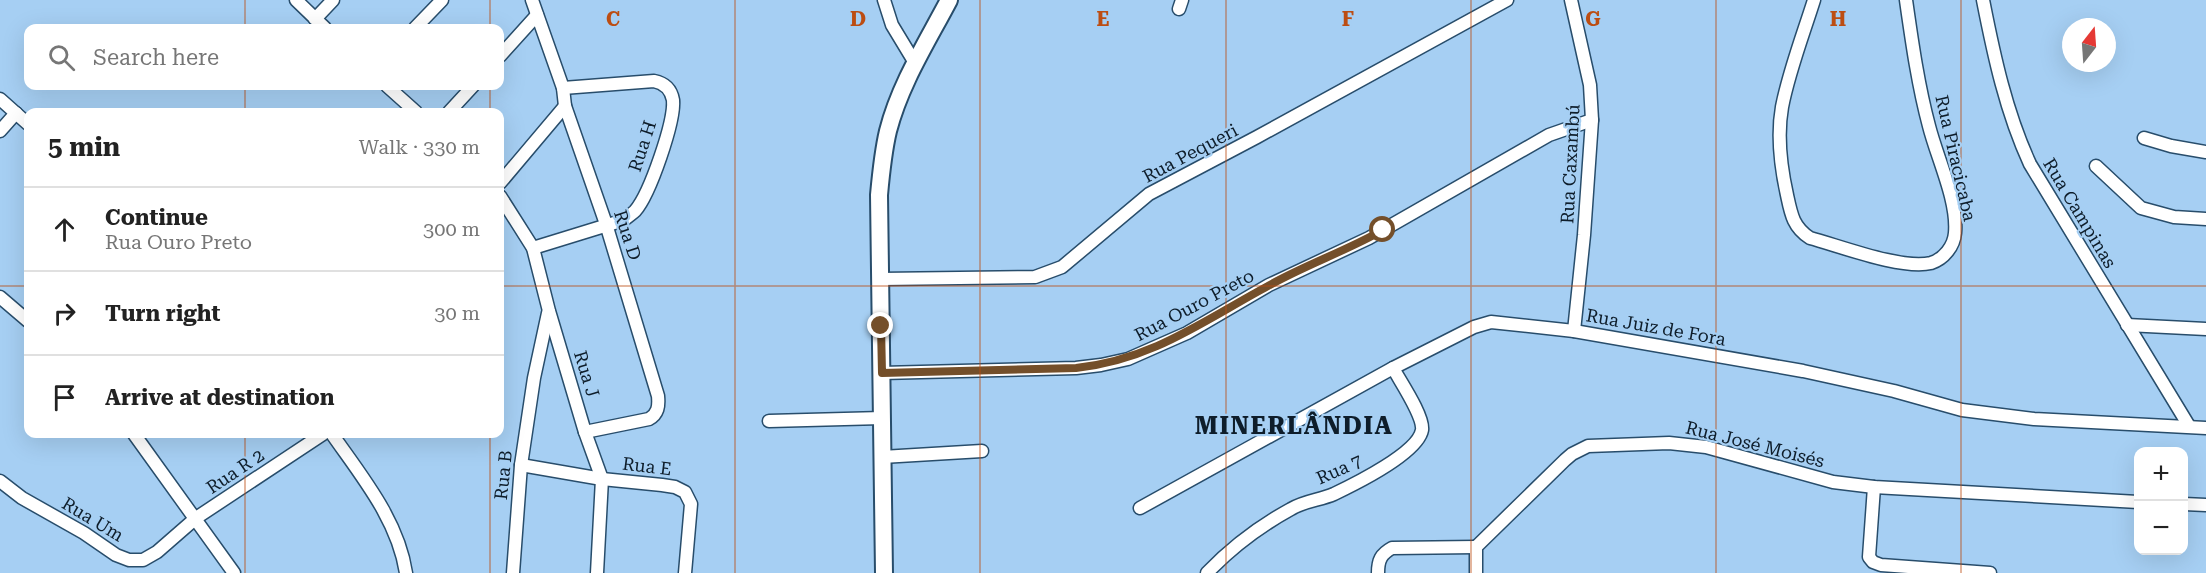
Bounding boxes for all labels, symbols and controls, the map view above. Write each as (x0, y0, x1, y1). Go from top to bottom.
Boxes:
text: C (606, 7, 620, 31)
text: D (850, 7, 866, 31)
text: E (1097, 7, 1110, 31)
text: F (1342, 7, 1354, 31)
text: G (1585, 7, 1601, 31)
text: H (1830, 7, 1846, 31)
north arrow (2062, 18, 2116, 72)
search box (24, 24, 504, 90)
icon: search (45, 41, 78, 74)
text: Search here (93, 45, 219, 70)
street label: Rua Piracicaba (1931, 93, 1981, 223)
street label: Rua Caxambú (1556, 104, 1584, 224)
street label: Rua H (624, 118, 660, 174)
street label: Rua Pequeri (1139, 119, 1241, 187)
text: 5 min (48, 132, 120, 162)
text: Walk · 330 m (359, 135, 480, 159)
street label: Rua Campinas (2039, 154, 2121, 272)
text: Continue (105, 205, 208, 230)
street label: Rua D (610, 207, 646, 263)
icon: ahead (48, 213, 81, 246)
route start (1369, 216, 1395, 242)
text: 300 m (423, 217, 480, 241)
text: Rua Ouro Preto (105, 230, 252, 254)
street label: Rua Ouro Preto (1131, 265, 1257, 345)
icon: right (48, 297, 81, 330)
text: Turn right (105, 301, 220, 326)
text: 30 m (434, 301, 480, 325)
street label: Rua Juiz de Fora (1584, 304, 1728, 350)
route end (867, 312, 893, 338)
street label: Rua J (570, 348, 604, 400)
icon: arrive (48, 381, 81, 414)
text: Arrive at destination (105, 385, 334, 410)
district label: MINERLÂNDIA (1195, 411, 1393, 440)
street label: Rua José Moisés (1683, 417, 1827, 471)
street label: Rua R 2 (202, 444, 268, 498)
map controls (2134, 447, 2188, 555)
button: + (2134, 447, 2188, 501)
street label: Rua B (490, 449, 516, 501)
street label: Rua 7 (1313, 450, 1365, 488)
street label: Rua E (621, 453, 673, 479)
street label: Rua Um (58, 492, 128, 546)
button: − (2134, 501, 2188, 555)

